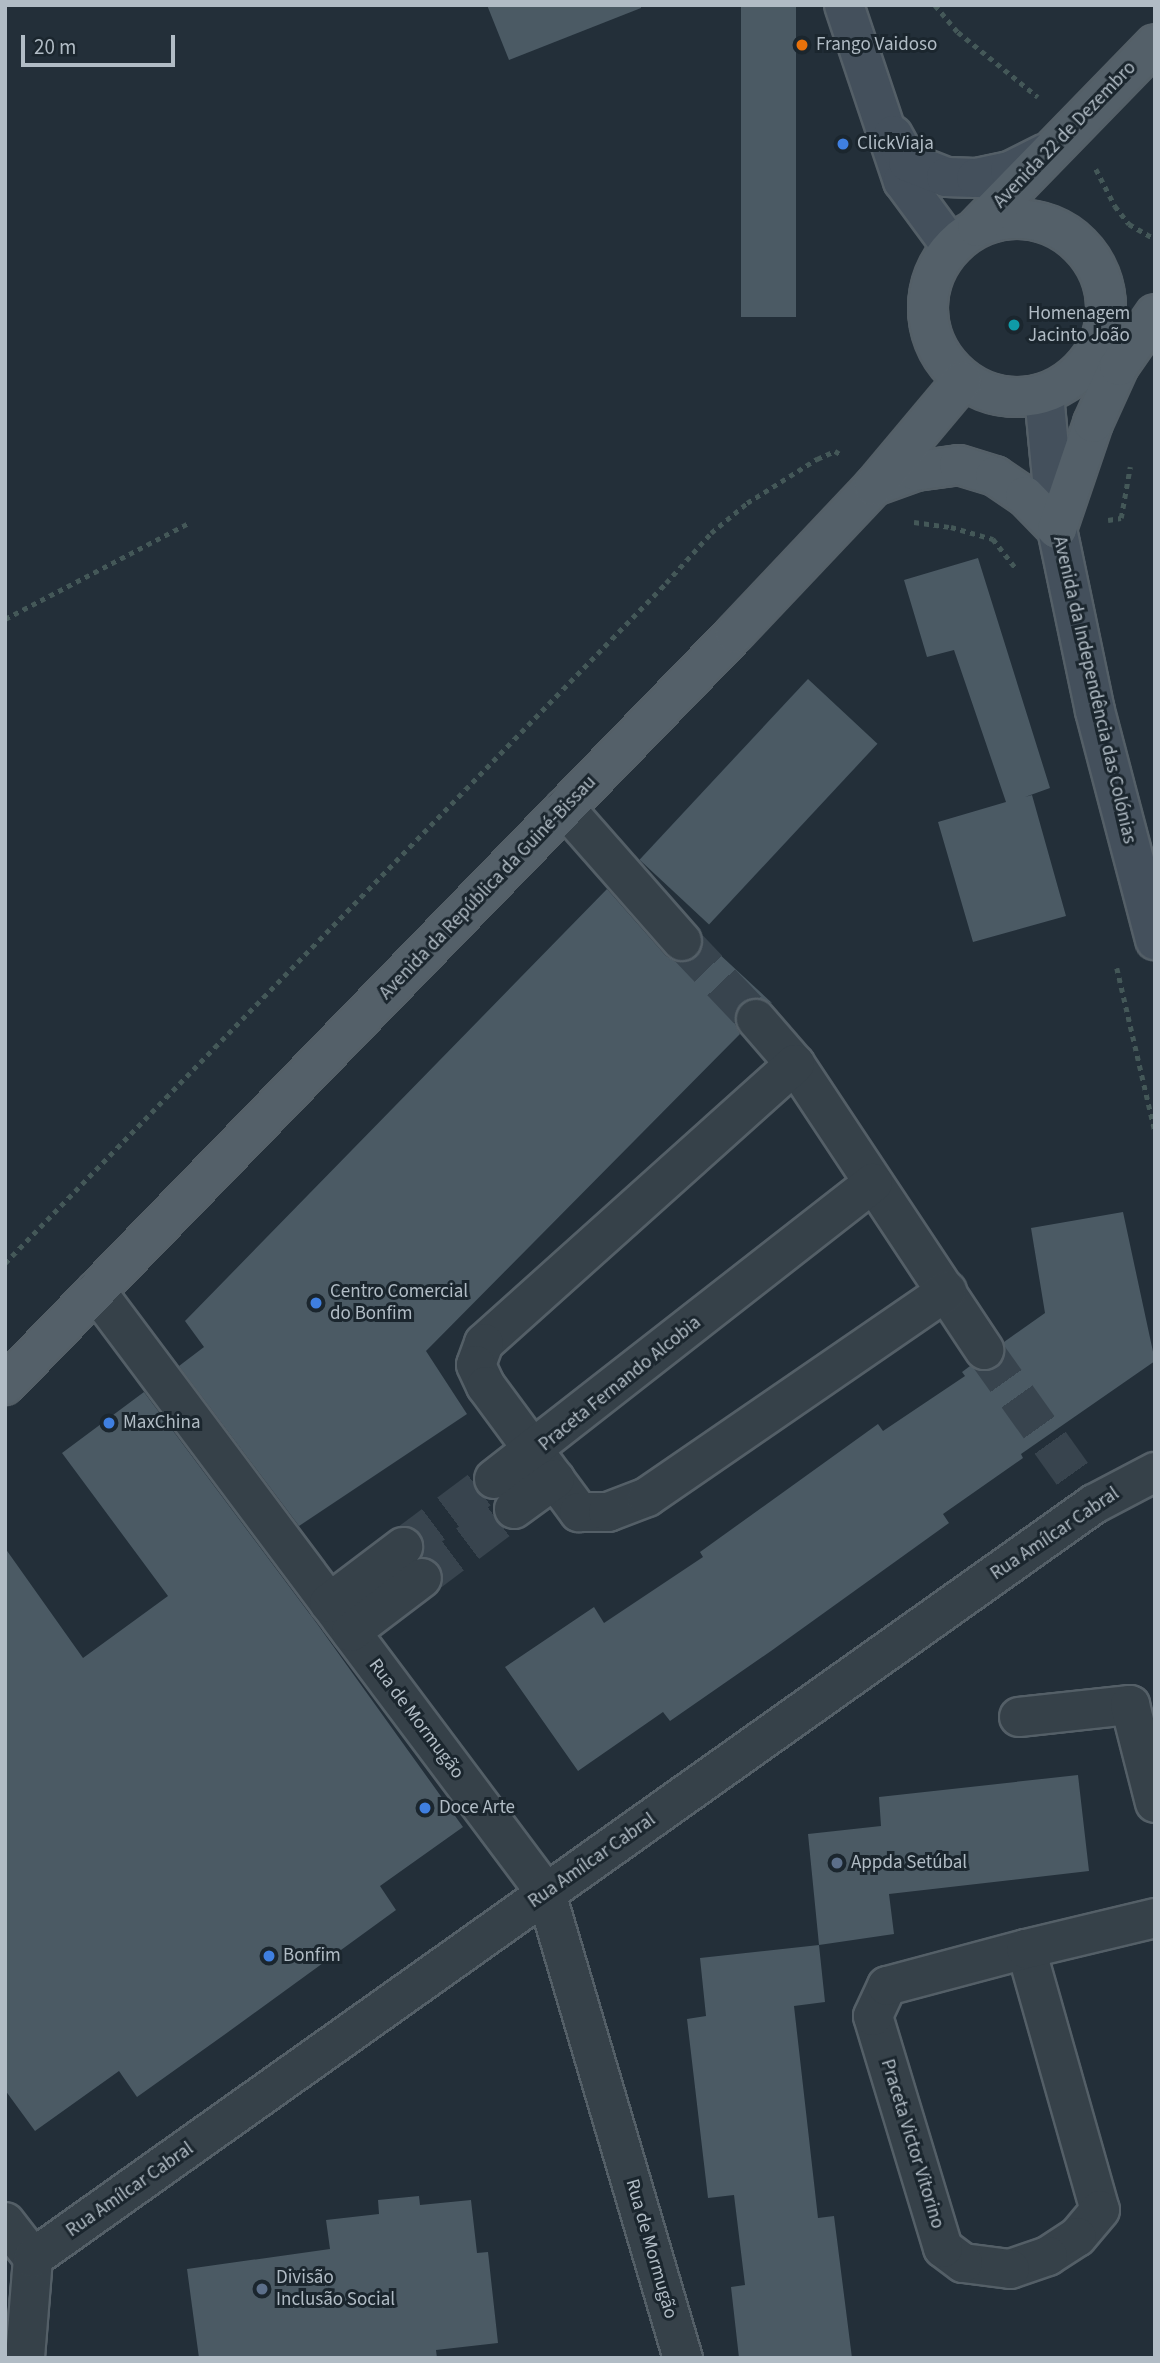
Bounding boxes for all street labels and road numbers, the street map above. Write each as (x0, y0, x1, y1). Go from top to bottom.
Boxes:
street label: Avenida 22 de Dezembro (989, 57, 1141, 213)
street label: Avenida da Independência das Colónias (1047, 534, 1141, 846)
street label: Avenida da República da Guiné-Bissau (375, 771, 601, 1005)
street label: Praceta Fernando Alcobia (534, 1312, 706, 1456)
street label: Rua Amílcar Cabral (986, 1483, 1124, 1585)
street label: Rua de Mormugão (363, 1655, 469, 1783)
street label: Rua Amílcar Cabral (524, 1809, 660, 1913)
street label: Praceta Victor Vitorino (875, 2056, 949, 2232)
street label: Rua Amílcar Cabral (62, 2138, 198, 2242)
street label: Rua de Mormugão (620, 2177, 682, 2321)

